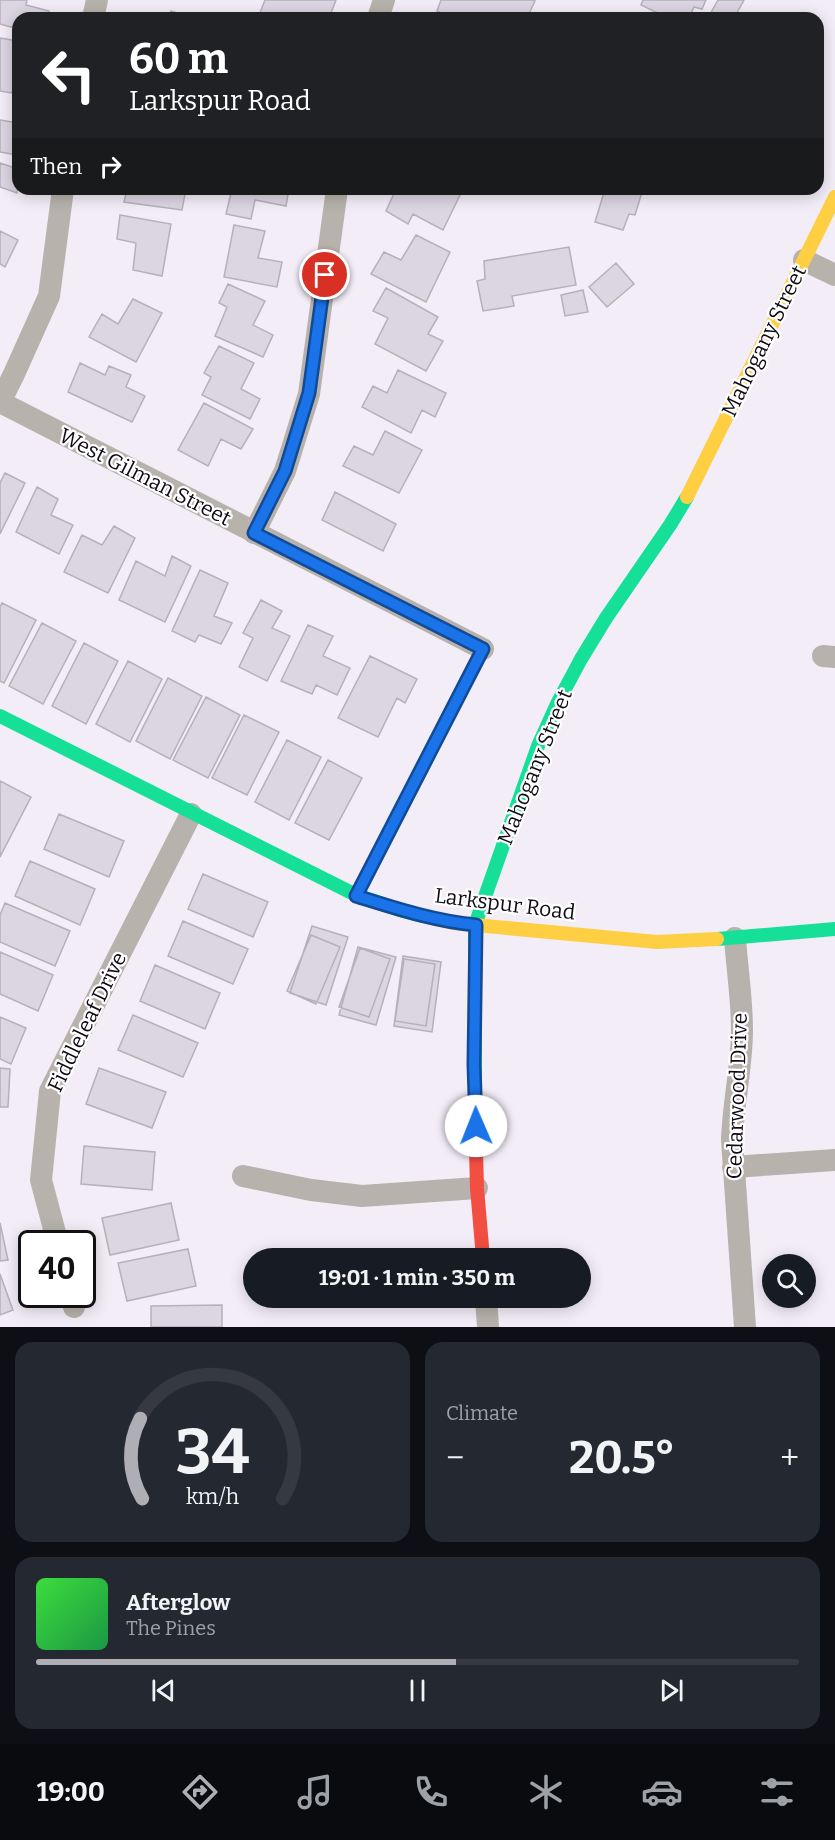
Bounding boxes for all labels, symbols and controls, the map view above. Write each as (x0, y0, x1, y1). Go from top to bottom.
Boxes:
text: 60 m (129, 34, 228, 84)
icon: left (30, 36, 108, 114)
text: Larkspur Road (129, 85, 311, 117)
icon: right (94, 150, 127, 183)
text: Then (30, 153, 82, 180)
pin (299, 249, 350, 300)
icon: arrive (308, 258, 341, 291)
street label: Mahogany Street (716, 261, 812, 421)
street label: West Gilman Street (55, 422, 236, 532)
street label: Mahogany Street (492, 685, 578, 848)
street label: Larkspur Road (433, 882, 577, 926)
street label: Fiddleleaf Drive (42, 948, 132, 1096)
street label: Cedarwood Drive (721, 1012, 753, 1180)
position arrow (444, 1094, 508, 1158)
speed limit sign: 40 (18, 1230, 96, 1308)
map controls (762, 1254, 816, 1308)
button: search (762, 1254, 816, 1308)
text: 19:01 · 1 min · 350 m (319, 1264, 515, 1291)
text: Climate (446, 1401, 518, 1425)
text: 34 (176, 1415, 249, 1490)
text: 20.5° (569, 1431, 675, 1485)
text: − (446, 1438, 464, 1478)
text: + (780, 1438, 799, 1478)
text: km/h (186, 1484, 239, 1510)
text: Afterglow (126, 1589, 230, 1616)
text: The Pines (126, 1616, 216, 1640)
icon: previous (147, 1674, 180, 1707)
icon: pause (401, 1674, 434, 1707)
icon: next (655, 1674, 688, 1707)
icon: directions (179, 1771, 221, 1813)
icon: music (294, 1771, 336, 1813)
icon: phone (410, 1771, 452, 1813)
icon: climate (525, 1771, 567, 1813)
icon: car (641, 1771, 683, 1813)
icon: filters (756, 1771, 798, 1813)
text: 19:00 (37, 1776, 105, 1808)

